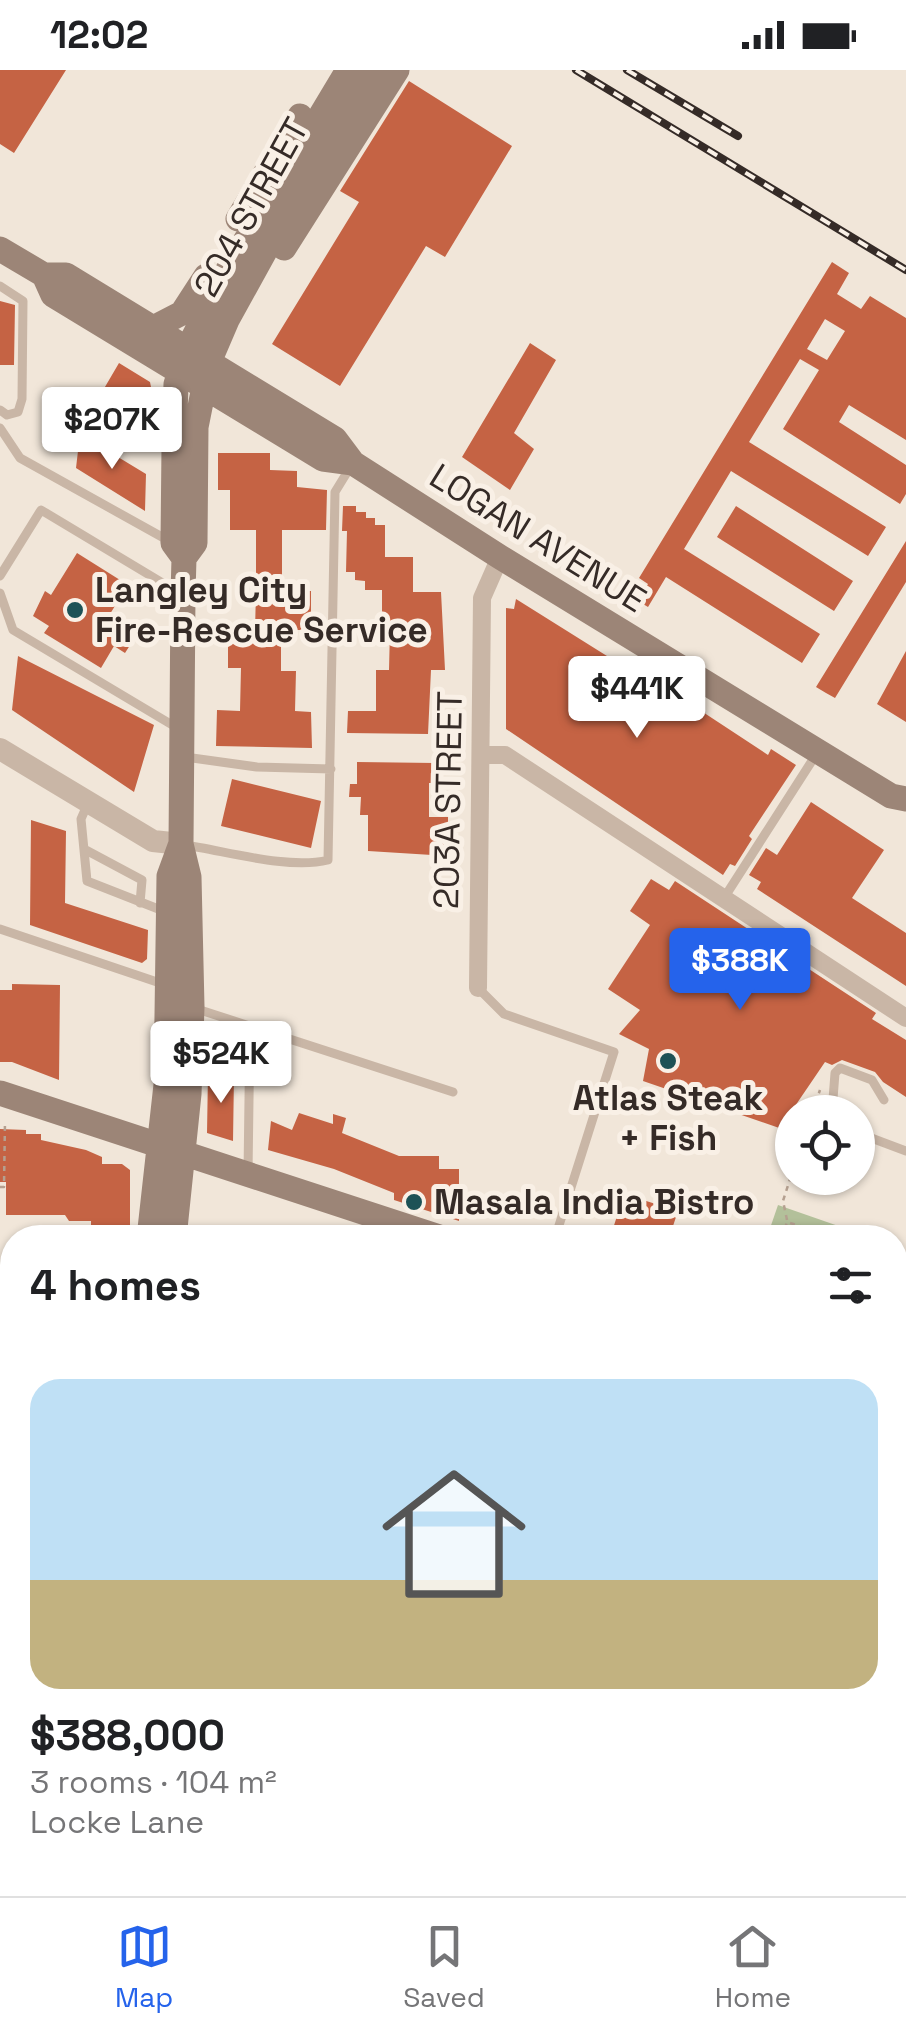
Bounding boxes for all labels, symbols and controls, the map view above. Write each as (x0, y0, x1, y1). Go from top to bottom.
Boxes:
text: 12:02 (50, 11, 148, 59)
street label: 204 STREET (184, 110, 318, 304)
pin: $207K (42, 387, 182, 472)
text: $207K (64, 399, 160, 439)
street label: LOGAN AVENUE (422, 454, 654, 622)
place label: Langley City Fire-Rescue Service (95, 568, 428, 652)
marker: Langley City Fire-Rescue Service (64, 599, 86, 621)
pin: $441K (567, 656, 707, 741)
text: $441K (590, 668, 684, 708)
street label: 203A STREET (424, 690, 472, 910)
pin: $388K (670, 928, 810, 1013)
text: $388K (691, 940, 789, 980)
pin: $524K (151, 1021, 291, 1106)
text: $524K (172, 1033, 270, 1073)
marker: Atlas Steak + Fish (657, 1050, 679, 1072)
place label: Atlas Steak + Fish (573, 1076, 764, 1160)
map controls (775, 1095, 875, 1195)
button: locate (775, 1095, 875, 1195)
place label: Masala India Bistro (434, 1180, 755, 1224)
marker: Masala India Bistro (403, 1191, 425, 1213)
icon: filters (823, 1258, 878, 1313)
text: 4 homes (30, 1259, 201, 1312)
icon: home (364, 1444, 544, 1624)
text: $388,000 (30, 1709, 225, 1762)
text: 3 rooms · 104 m² (30, 1762, 277, 1802)
text: Locke Lane (30, 1802, 204, 1842)
tab: Map (115, 1919, 173, 2015)
tab: Saved (403, 1919, 485, 2015)
tab: Home (715, 1919, 791, 2015)

